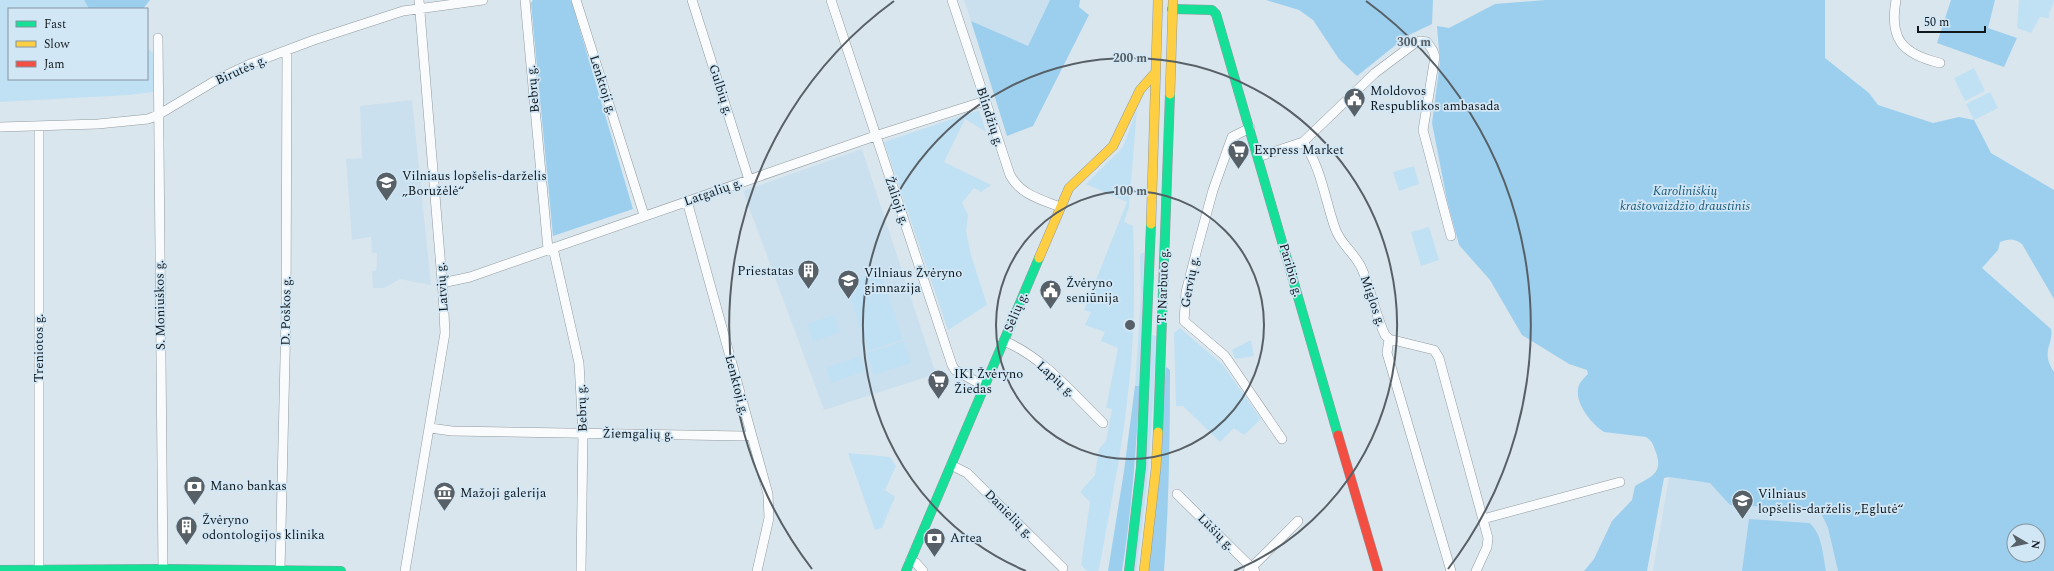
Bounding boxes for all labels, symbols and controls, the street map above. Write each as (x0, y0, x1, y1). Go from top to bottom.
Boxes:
legend (8, 8, 148, 80)
scale bar (1918, 8, 1985, 34)
text: 50 m (1924, 13, 1949, 32)
text: Fast (44, 15, 66, 34)
text: 300 m (1397, 33, 1431, 52)
text: Slow (44, 35, 70, 54)
text: 200 m (1113, 49, 1147, 68)
street label: Birutės g. (212, 50, 270, 90)
street label: Lenktoji g. (584, 52, 622, 118)
text: Jam (44, 55, 65, 74)
street label: Gulbių g. (703, 62, 739, 118)
street label: Bebrų g. (521, 64, 545, 114)
place label: Moldovos Respublikos ambasada (1370, 81, 1501, 116)
street label: Blindžių g. (971, 84, 1009, 150)
public building icon: Moldovos Respublikos ambasada (1342, 85, 1368, 118)
supermarket icon: Express Market (1226, 137, 1252, 170)
place label: Express Market (1254, 140, 1344, 160)
place label: Vilniaus lopšelis-darželis „Boružėlė“ (402, 166, 547, 201)
school or university icon: Vilniaus lopšelis-darželis „Boružėlė“ (373, 170, 399, 203)
street label: Latgalių g. (681, 173, 745, 211)
street label: Žalioji g. (879, 174, 915, 228)
park label: Karoliniškių kraštovaizdžio draustinis (1620, 181, 1751, 216)
text: 100 m (1113, 182, 1147, 201)
street label: Paribio g. (1274, 241, 1308, 299)
street label: T. Narbuto g. (1152, 248, 1174, 324)
street label: Gervių g. (1175, 255, 1205, 309)
building icon: Priestatas (796, 258, 822, 291)
street label: S. Moniuškos g. (149, 260, 171, 350)
street label: Latvių g. (430, 261, 454, 313)
place label: Priestatas (737, 261, 794, 281)
place label: Vilniaus Žvėryno gimnazija (864, 263, 962, 298)
school or university icon: Vilniaus Žvėryno gimnazija (835, 267, 861, 300)
place label: Žvėryno seniūnija (1066, 273, 1119, 308)
street label: Miglos g. (1355, 273, 1391, 329)
street label: D. Poškos g. (275, 276, 297, 346)
public building icon: Žvėryno seniūnija (1038, 277, 1064, 310)
street label: Sėlių g. (999, 289, 1033, 335)
street label: Treniotos g. (29, 314, 49, 382)
centre of rings (1123, 318, 1137, 332)
street label: Lenktoji g. (719, 353, 755, 417)
street label: Lapių g. (1032, 356, 1080, 402)
place label: IKI Žvėryno Žiedas (954, 364, 1023, 399)
supermarket icon: IKI Žvėryno Žiedas (925, 368, 951, 401)
street label: Bebrų g. (571, 384, 593, 432)
street label: Žiemgalių g. (602, 423, 674, 445)
bank icon: Mano bankas (181, 473, 207, 506)
place label: Mano bankas (210, 476, 287, 496)
museum icon: Mažoji galerija (431, 480, 457, 513)
place label: Mažoji galerija (460, 483, 547, 503)
place label: Vilniaus lopšelis-darželis „Eglutė“ (1758, 484, 1904, 519)
street label: Danielių g. (980, 485, 1038, 543)
school or university icon: Vilniaus lopšelis-darželis „Eglutė“ (1730, 488, 1756, 521)
street label: Lūšių g. (1193, 509, 1239, 555)
place label: Žvėryno odontologijos klinika (202, 510, 325, 545)
building icon: Žvėryno odontologijos klinika (173, 514, 199, 547)
north arrow (2006, 523, 2046, 563)
bank icon: Artea (922, 525, 948, 558)
place label: Artea (950, 528, 983, 548)
text: N (2026, 539, 2044, 550)

